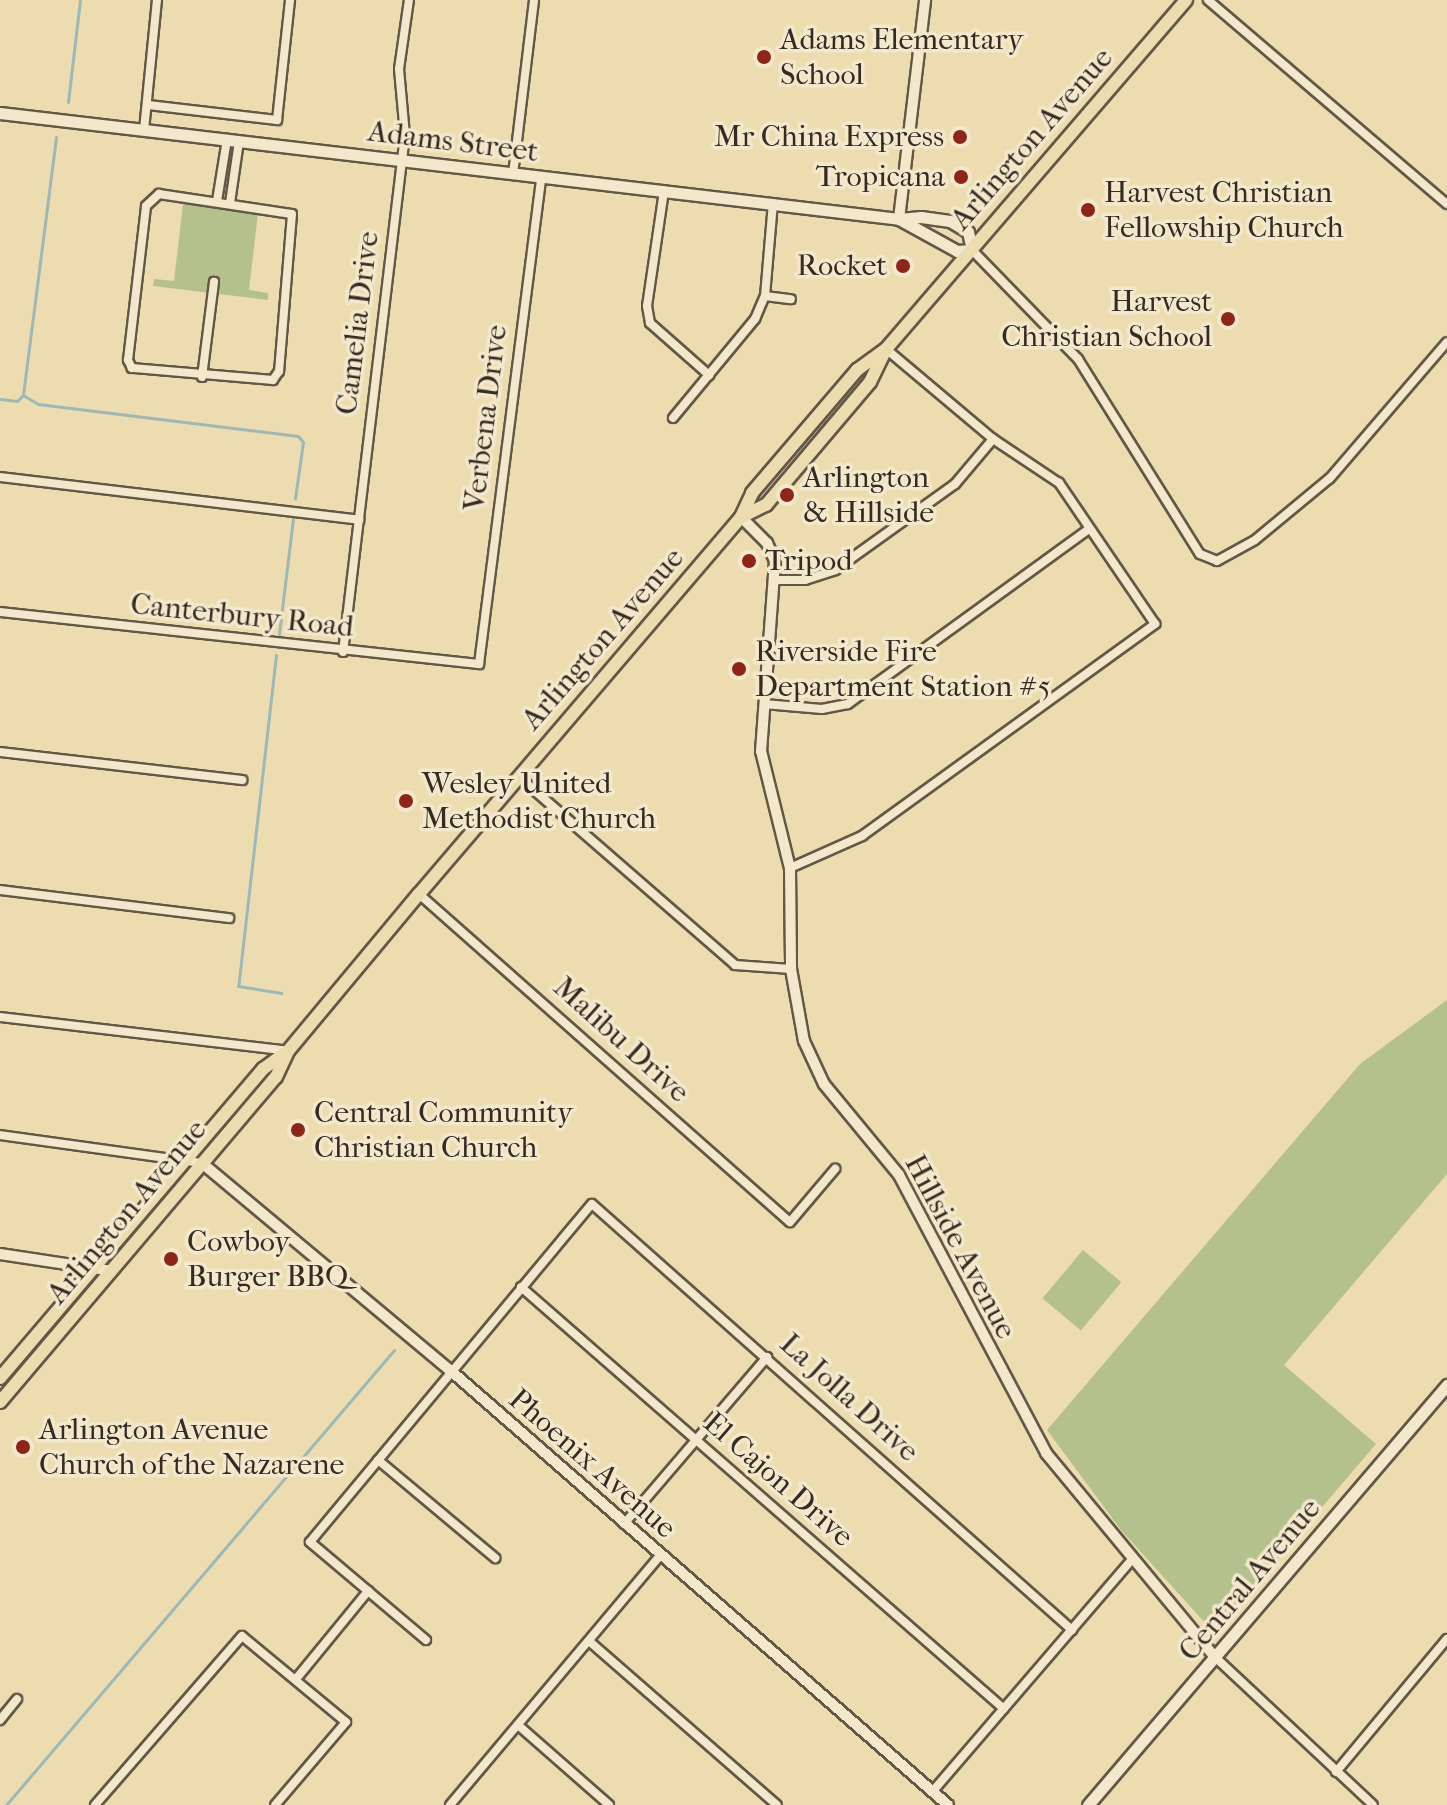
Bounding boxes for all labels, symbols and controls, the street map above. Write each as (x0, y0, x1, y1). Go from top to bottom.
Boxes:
place label: Adams Elementary School (780, 22, 1023, 92)
street label: Arlington Avenue (943, 41, 1121, 237)
marker: Adams Elementary School (755, 48, 773, 66)
street label: Adams Street (366, 114, 540, 170)
place label: Mr China Express (714, 119, 944, 155)
marker: Mr China Express (951, 128, 969, 146)
place label: Tropicana (816, 159, 945, 195)
marker: Tropicana (952, 168, 970, 186)
place label: Harvest Christian Fellowship Church (1104, 175, 1344, 246)
marker: Harvest Christian Fellowship Church (1079, 201, 1097, 219)
street label: Camelia Drive (329, 229, 387, 417)
place label: Rocket (797, 248, 887, 284)
marker: Rocket (894, 257, 912, 275)
place label: Harvest Christian School (1001, 284, 1212, 354)
marker: Harvest Christian School (1219, 310, 1237, 328)
street label: Verbena Drive (457, 323, 515, 513)
place label: Arlington & Hillside (803, 460, 934, 530)
marker: Arlington & Hillside (778, 486, 796, 504)
street label: Arlington Avenue (514, 541, 692, 737)
place label: Tripod (765, 543, 853, 579)
marker: Tripod (740, 552, 758, 570)
street label: Canterbury Road (129, 586, 355, 646)
place label: Riverside Fire Department Station #5 (755, 634, 1051, 704)
marker: Riverside Fire Department Station #5 (730, 660, 748, 678)
place label: Wesley United Methodist Church (422, 766, 656, 836)
marker: Wesley United Methodist Church (397, 792, 415, 810)
street label: Malibu Drive (546, 970, 696, 1110)
place label: Central Community Christian Church (314, 1095, 573, 1166)
street label: Arlington Avenue (39, 1113, 215, 1311)
marker: Central Community Christian Church (289, 1121, 307, 1139)
street label: Hillside Avenue (896, 1149, 1024, 1345)
place label: Cowboy Burger BBQ (187, 1224, 348, 1294)
marker: Cowboy Burger BBQ (162, 1250, 180, 1268)
street label: La Jolla Drive (772, 1326, 926, 1470)
street label: Phoenix Avenue (501, 1382, 683, 1546)
street label: El Cajon Drive (696, 1405, 860, 1555)
place label: Arlington Avenue Church of the Nazarene (39, 1412, 344, 1482)
marker: Arlington Avenue Church of the Nazarene (14, 1438, 32, 1456)
street label: Central Avenue (1172, 1491, 1328, 1669)

